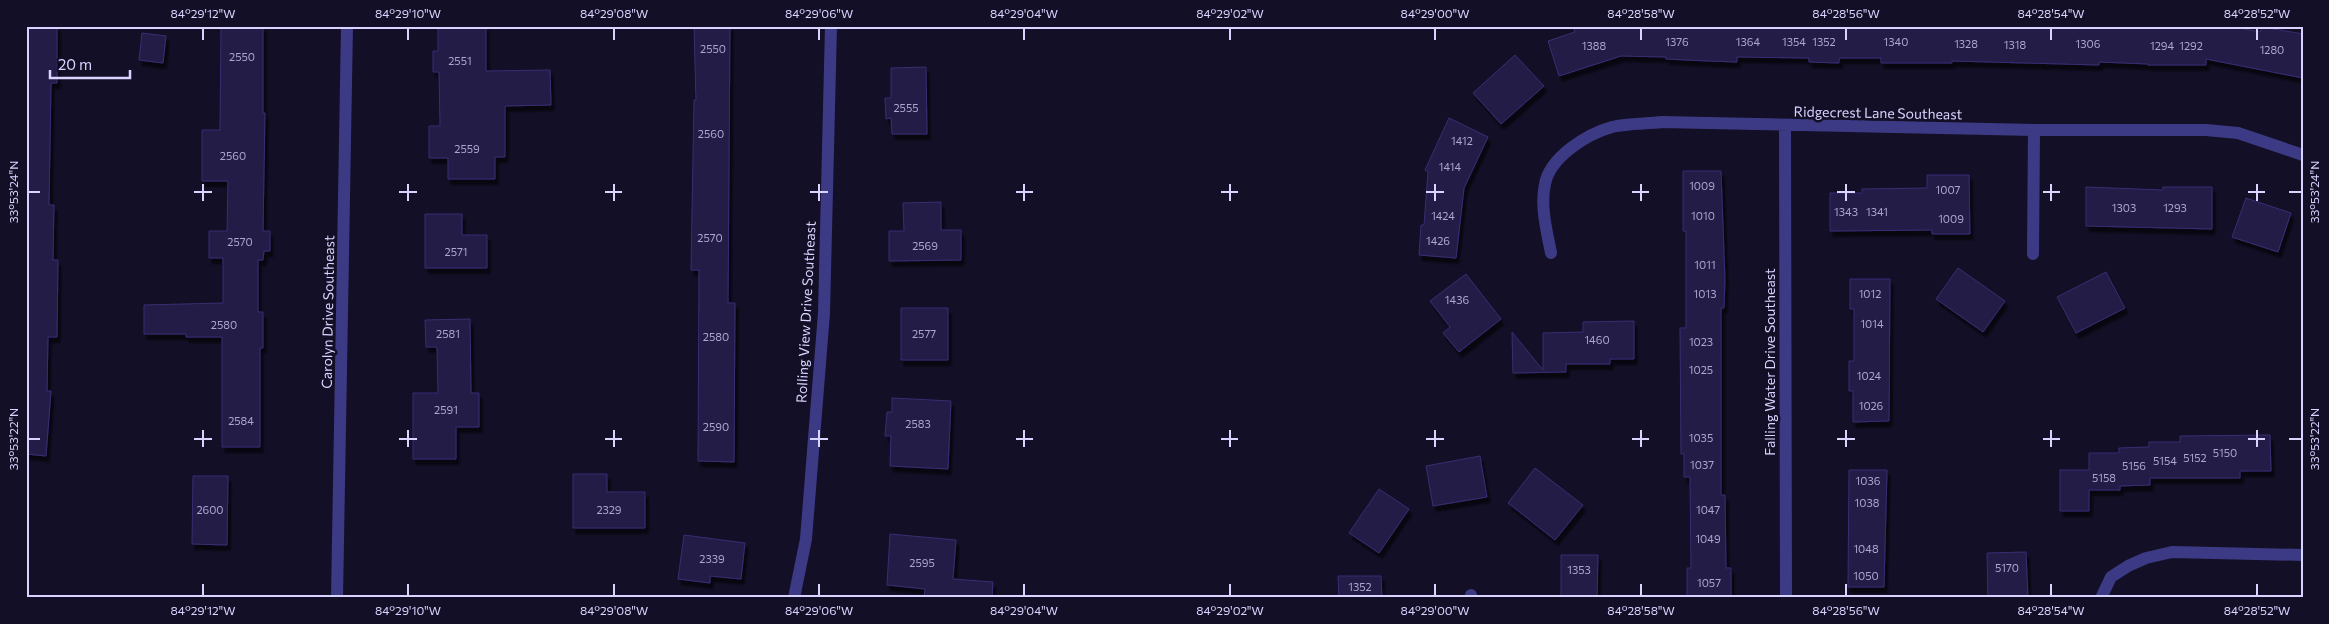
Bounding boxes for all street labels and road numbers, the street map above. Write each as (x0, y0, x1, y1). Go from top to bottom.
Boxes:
street label: Ridgecrest Lane Southeast (1794, 103, 1963, 122)
street label: Rolling View Drive Southeast (792, 220, 819, 403)
street label: Carolyn Drive Southeast (318, 235, 337, 389)
street label: Falling Water Drive Southeast (1761, 268, 1778, 456)

